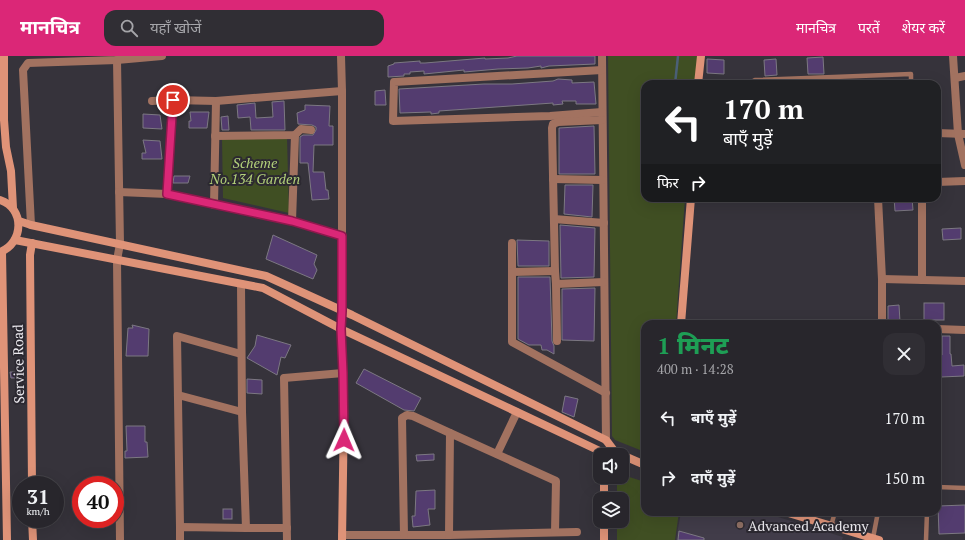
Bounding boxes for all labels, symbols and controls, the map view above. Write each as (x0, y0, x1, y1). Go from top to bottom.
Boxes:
search box (104, 10, 384, 46)
text: मानचित्र (20, 14, 80, 39)
icon: search (118, 17, 140, 39)
text: यहाँ खोजें (150, 17, 201, 37)
text: मानचित्र (796, 18, 836, 37)
text: परतें (858, 18, 880, 37)
text: शेयर करें (902, 18, 945, 37)
pin (156, 83, 190, 117)
icon: arrive (162, 89, 184, 111)
text: 170 m (723, 90, 804, 127)
icon: left (657, 96, 709, 148)
text: बाएँ मुड़ें (723, 126, 773, 150)
park label: Scheme No.134 Garden (209, 153, 300, 188)
text: फिर (657, 172, 679, 192)
icon: right (687, 172, 709, 194)
street label: Service Road (8, 324, 28, 404)
text: 1 मिनट (657, 329, 729, 361)
button: close (883, 333, 925, 375)
text: 400 m · 14:28 (657, 360, 734, 378)
icon: left (657, 407, 679, 429)
text: बाएँ मुड़ें (691, 407, 736, 427)
text: 170 m (884, 408, 925, 428)
position arrow (323, 419, 365, 461)
map controls (593, 448, 629, 528)
button: sound (593, 448, 629, 484)
icon: right (657, 467, 679, 489)
text: दाएँ मुड़ें (691, 467, 735, 487)
text: 150 m (884, 468, 925, 488)
speed limit sign: 40 (72, 476, 124, 528)
text: 31 (27, 483, 49, 510)
button: layers (593, 492, 629, 528)
text: km/h (26, 505, 50, 518)
place label: Advanced Academy (748, 516, 870, 535)
marker: Advanced Academy (735, 520, 745, 530)

